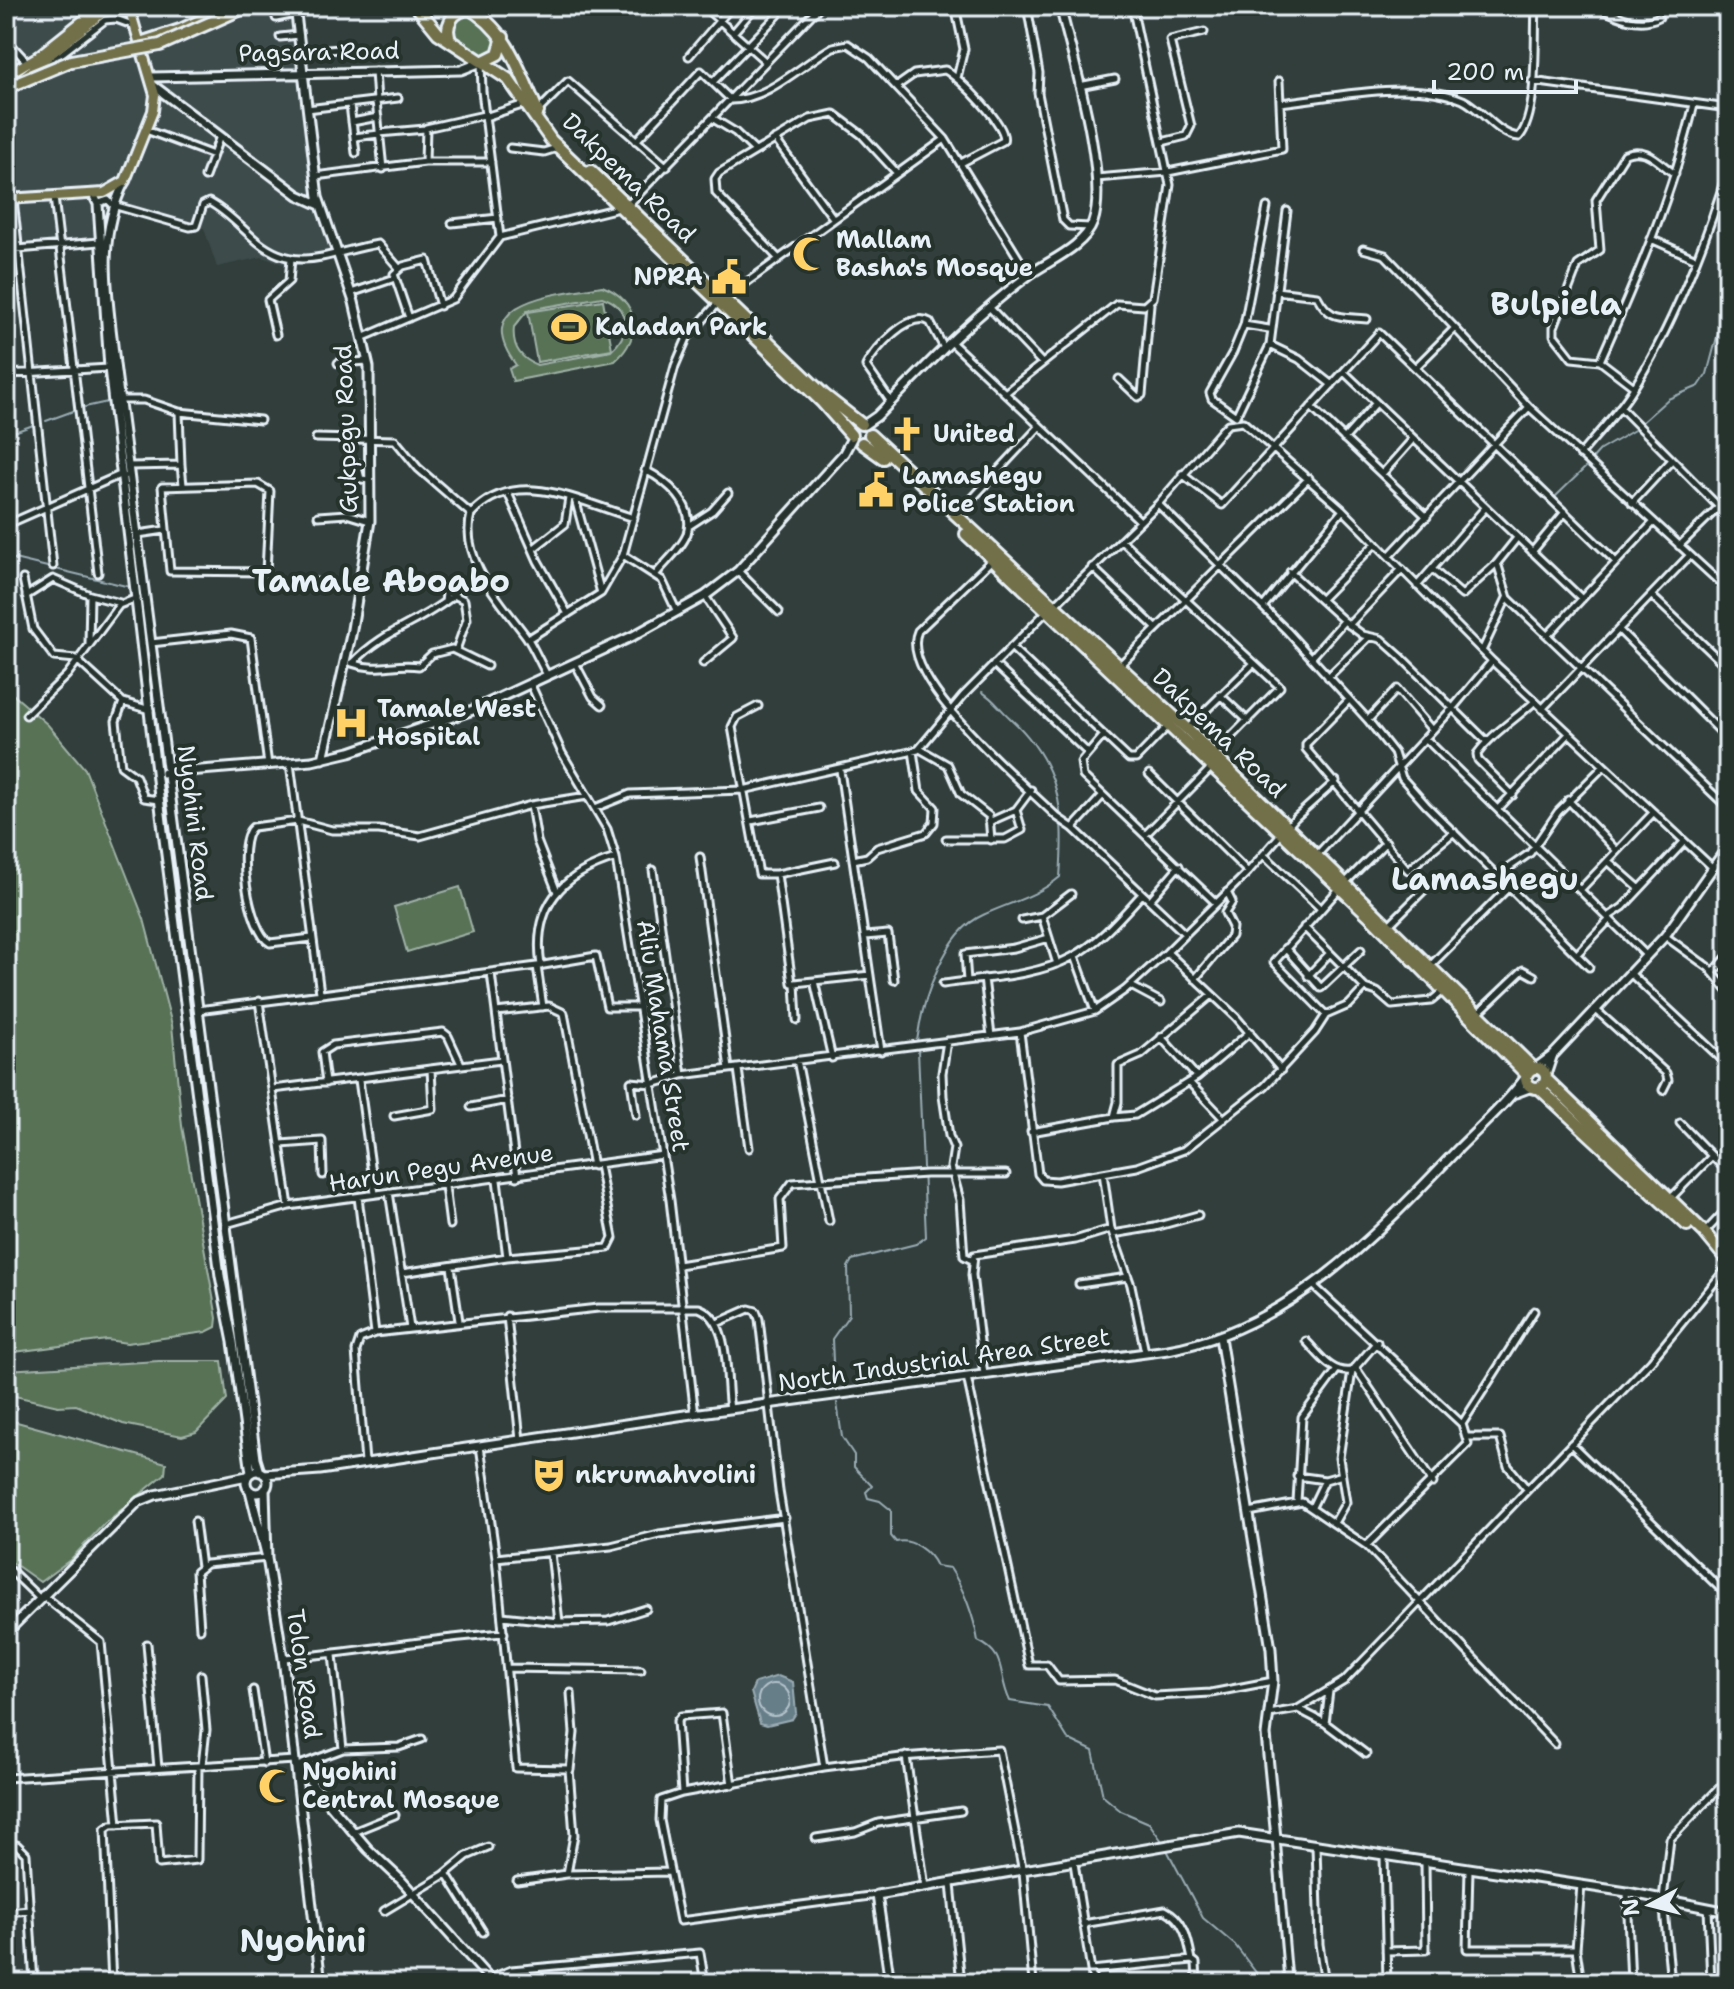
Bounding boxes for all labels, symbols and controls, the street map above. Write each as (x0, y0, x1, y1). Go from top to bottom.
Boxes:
street label: Pagsara Road (238, 35, 400, 69)
scale bar (1434, 44, 1576, 94)
text: 200 m (1446, 56, 1524, 88)
street label: Dakpema Road (555, 106, 703, 250)
place label: Mallam Basha's Mosque (836, 224, 1033, 284)
mosque icon: Mallam Basha's Mosque (791, 235, 829, 273)
public building icon: NPRA (710, 258, 748, 296)
place label: NPRA (634, 261, 703, 293)
district label: Bulpiela (1490, 282, 1622, 325)
sports icon: Kaladan Park (550, 308, 588, 346)
place label: Kaladan Park (595, 311, 767, 343)
street label: Gukpegu Road (327, 344, 365, 514)
church icon: United (888, 415, 926, 453)
place label: United (933, 418, 1015, 450)
place label: Lamashegu Police Station (902, 460, 1075, 520)
public building icon: Lamashegu Police Station (857, 471, 895, 509)
district label: Tamale Aboabo (252, 559, 510, 602)
street label: Dakpema Road (1145, 661, 1293, 805)
place label: Tamale West Hospital (377, 693, 537, 753)
hospital icon: Tamale West Hospital (332, 704, 370, 742)
street label: Nyohini Road (170, 743, 220, 903)
district label: Lamashegu (1391, 857, 1579, 900)
street label: Aliu Mahama Street (629, 918, 697, 1154)
street label: Harun Pegu Avenue (327, 1136, 555, 1200)
street label: North Industrial Area Street (776, 1321, 1112, 1399)
theatre icon: nkrumahvolini (530, 1456, 568, 1494)
place label: nkrumahvolini (575, 1459, 756, 1491)
street label: Tolon Road (279, 1607, 329, 1741)
place label: Nyohini Central Mosque (302, 1756, 500, 1816)
mosque icon: Nyohini Central Mosque (257, 1767, 295, 1805)
north arrow (1610, 1865, 1690, 1945)
text: N (1615, 1897, 1646, 1918)
district label: Nyohini (240, 1919, 366, 1962)

